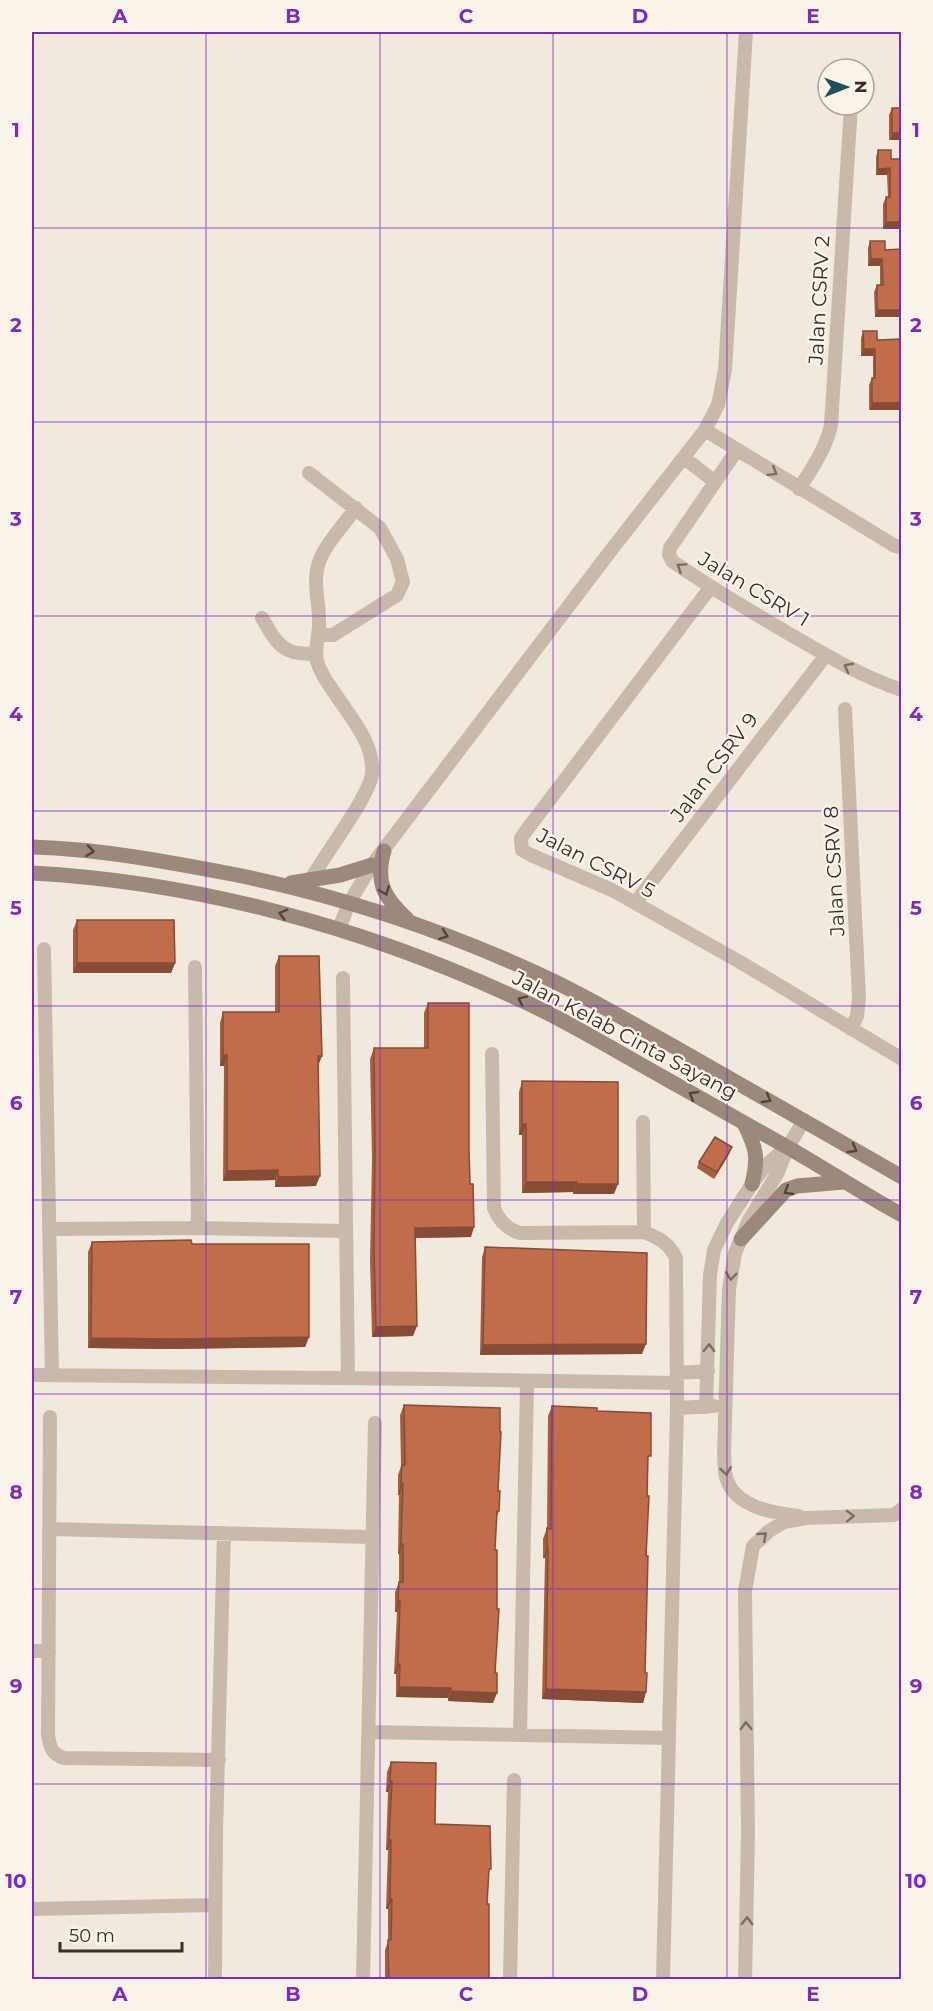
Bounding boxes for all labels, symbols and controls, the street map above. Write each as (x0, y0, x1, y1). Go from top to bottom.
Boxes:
text: A (111, 4, 128, 28)
text: B (285, 4, 301, 28)
text: C (459, 4, 474, 28)
text: D (632, 4, 648, 28)
text: E (806, 4, 820, 28)
north arrow (816, 57, 876, 117)
text: N (851, 80, 870, 93)
text: 1 (12, 118, 20, 142)
text: 1 (912, 118, 920, 142)
street label: Jalan CSRV 2 (804, 235, 834, 366)
text: 2 (10, 313, 22, 337)
text: 2 (910, 313, 922, 337)
one-way arrow (767, 465, 777, 477)
text: 3 (9, 507, 22, 531)
text: 3 (909, 507, 922, 531)
street label: Jalan CSRV 1 (693, 546, 814, 631)
one-way arrow (676, 563, 687, 574)
one-way arrow (843, 663, 854, 674)
text: 4 (9, 702, 23, 726)
text: 4 (909, 702, 923, 726)
street label: Jalan CSRV 9 (665, 708, 763, 827)
street label: Jalan CSRV 8 (819, 805, 849, 938)
street label: Jalan CSRV 5 (532, 823, 659, 903)
one-way arrow (85, 844, 94, 857)
one-way arrow (378, 885, 390, 896)
text: 5 (10, 896, 22, 920)
text: 5 (910, 896, 922, 920)
one-way arrow (278, 908, 288, 921)
one-way arrow (438, 928, 449, 941)
street label: Jalan Kelab Cinta Sayang (508, 965, 741, 1104)
one-way arrow (518, 996, 529, 1008)
one-way arrow (689, 1090, 699, 1102)
text: 6 (10, 1091, 23, 1115)
one-way arrow (761, 1091, 771, 1103)
text: 6 (910, 1091, 923, 1115)
one-way arrow (847, 1142, 857, 1153)
one-way arrow (784, 1184, 794, 1196)
one-way arrow (725, 1272, 737, 1281)
text: 7 (10, 1285, 22, 1309)
text: 7 (910, 1285, 922, 1309)
one-way arrow (702, 1344, 715, 1353)
one-way arrow (720, 1466, 732, 1476)
text: 8 (9, 1480, 23, 1504)
text: 8 (909, 1480, 923, 1504)
one-way arrow (846, 1510, 855, 1523)
one-way arrow (756, 1532, 767, 1543)
text: 9 (10, 1674, 22, 1698)
text: 9 (910, 1674, 922, 1698)
one-way arrow (740, 1722, 752, 1731)
text: 10 (5, 1869, 27, 1893)
text: 10 (905, 1869, 927, 1893)
scale bar (60, 1915, 182, 1953)
one-way arrow (741, 1917, 753, 1926)
text: 50 m (69, 1925, 115, 1947)
text: A (111, 1982, 128, 2006)
text: B (285, 1982, 301, 2006)
text: C (459, 1982, 474, 2006)
text: D (632, 1982, 648, 2006)
text: E (806, 1982, 820, 2006)

